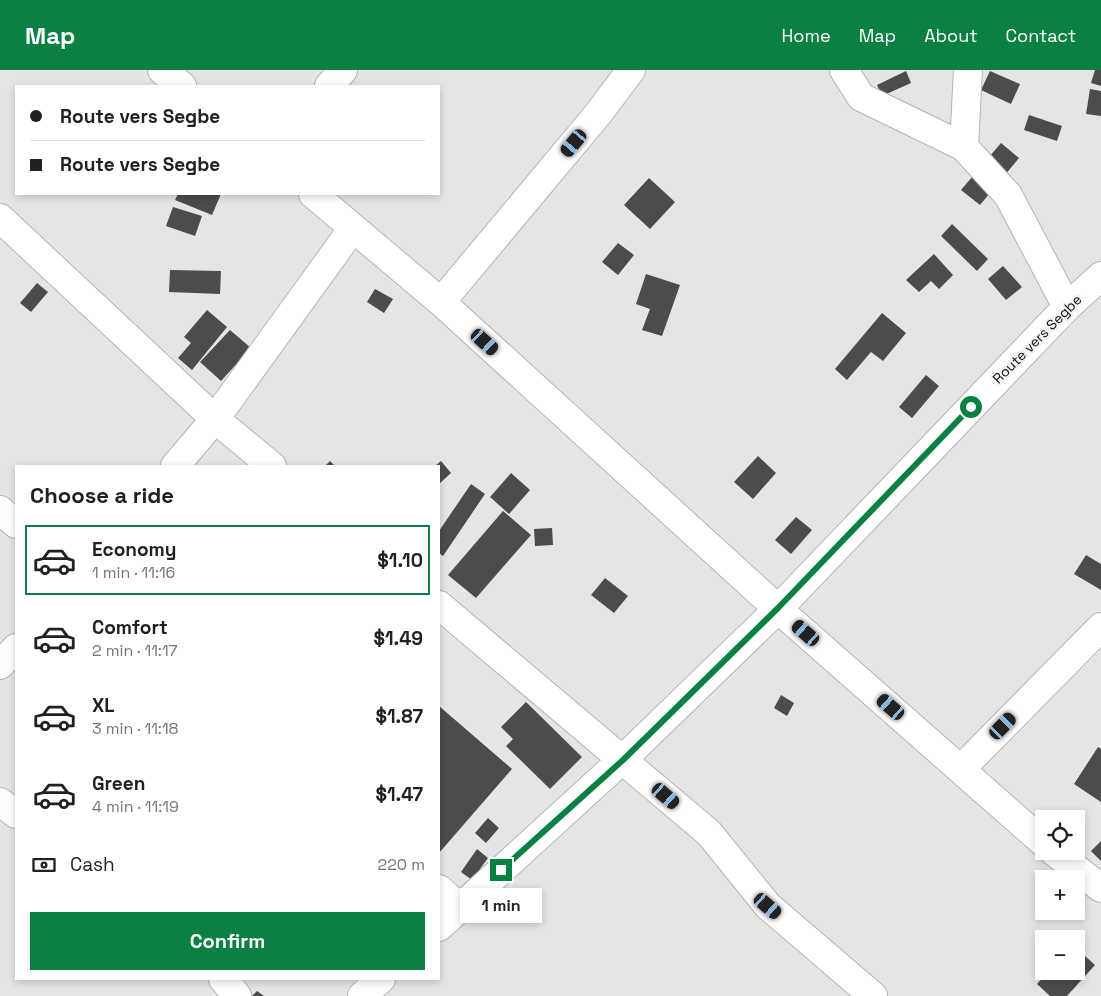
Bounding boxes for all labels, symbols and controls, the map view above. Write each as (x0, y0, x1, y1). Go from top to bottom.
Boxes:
text: Map (25, 20, 75, 51)
text: Home (782, 24, 831, 47)
text: Map (859, 24, 896, 47)
text: About (924, 24, 978, 47)
text: Contact (1006, 24, 1076, 47)
text: Route vers Segbe (60, 104, 220, 129)
car (558, 127, 589, 159)
text: Route vers Segbe (60, 152, 220, 177)
street label: Route vers Segbe (989, 291, 1085, 387)
car (468, 326, 501, 358)
route start (960, 396, 982, 418)
text: Choose a ride (30, 481, 174, 509)
text: Economy (92, 537, 176, 562)
icon: car (32, 538, 77, 583)
text: $1.10 (377, 548, 423, 573)
text: 1 min · 11:16 (92, 562, 175, 583)
text: Comfort (92, 615, 168, 640)
icon: car (32, 616, 77, 661)
car (789, 617, 822, 649)
text: $1.49 (373, 626, 423, 651)
text: 2 min · 11:17 (92, 640, 178, 661)
car (874, 691, 907, 723)
text: XL (92, 693, 115, 718)
icon: car (32, 694, 77, 739)
text: $1.87 (375, 704, 423, 729)
car (987, 710, 1018, 742)
text: 3 min · 11:18 (92, 718, 179, 739)
text: Green (92, 771, 145, 796)
icon: car (32, 772, 77, 817)
car (649, 780, 682, 812)
text: $1.47 (375, 782, 423, 807)
text: 4 min · 11:19 (92, 796, 179, 817)
map controls (1035, 810, 1085, 980)
button: locate (1035, 810, 1085, 860)
icon: cash (30, 851, 58, 879)
text: Cash (70, 852, 115, 877)
text: 220 m (378, 854, 425, 875)
route end (490, 859, 512, 881)
button: + (1035, 870, 1085, 920)
callout: 1 min (460, 888, 542, 922)
car (751, 890, 784, 922)
text: 1 min (481, 895, 521, 916)
button: Confirm (30, 912, 425, 970)
button: − (1035, 930, 1085, 980)

